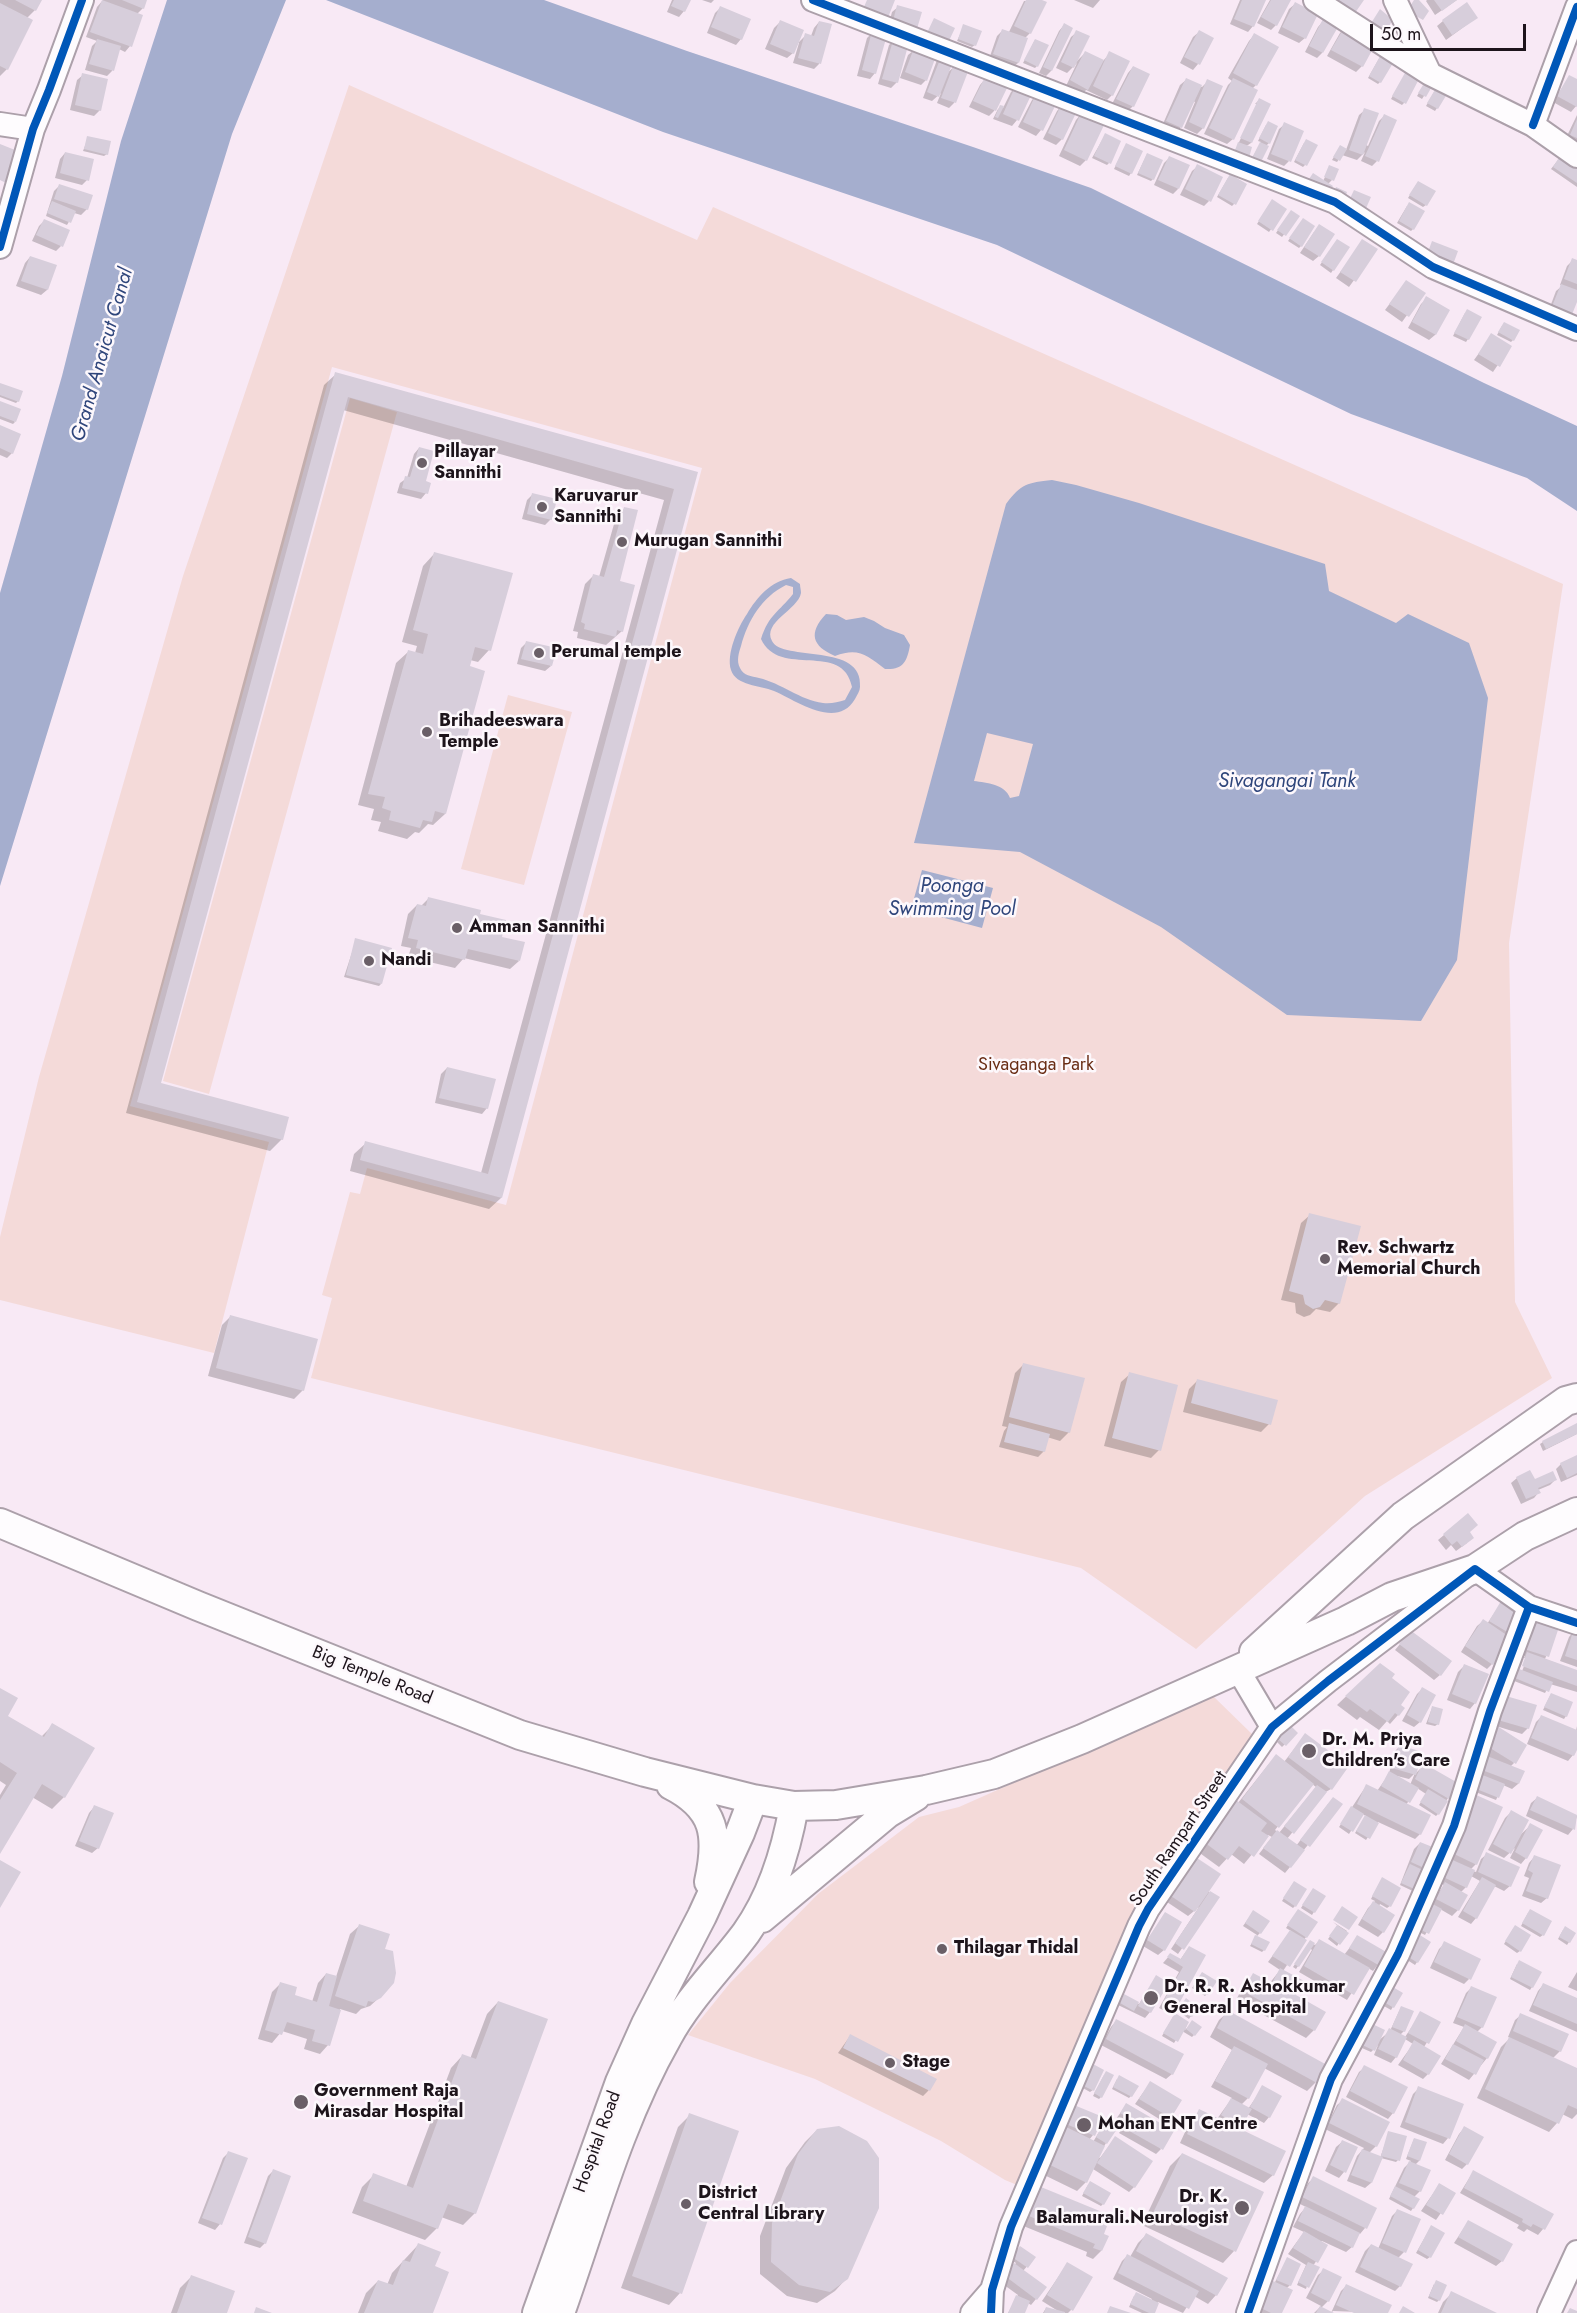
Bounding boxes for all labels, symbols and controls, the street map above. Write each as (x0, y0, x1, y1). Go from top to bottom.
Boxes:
scale bar (1373, 12, 1529, 50)
text: 50 m (1381, 21, 1421, 47)
water label: Grand Anaicut Canal (67, 266, 139, 444)
place label: Pillayar Sannithi (434, 442, 502, 484)
marker: Pillayar Sannithi (415, 456, 429, 470)
place label: Karuvarur Sannithi (554, 486, 638, 528)
marker: Karuvarur Sannithi (535, 500, 549, 514)
place label: Murugan Sannithi (634, 531, 782, 553)
marker: Murugan Sannithi (615, 535, 629, 549)
place label: Perumal temple (551, 642, 682, 664)
marker: Perumal temple (532, 646, 546, 660)
place label: Brihadeeswara Temple (439, 711, 564, 754)
marker: Brihadeeswara Temple (420, 725, 434, 739)
water label: Sivagangai Tank (1218, 770, 1356, 794)
water label: Poonga Swimming Pool (888, 875, 1016, 922)
place label: Amman Sannithi (469, 917, 605, 939)
marker: Amman Sannithi (450, 921, 464, 935)
place label: Nandi (381, 950, 431, 972)
marker: Nandi (362, 954, 376, 968)
park label: Sivaganga Park (978, 1055, 1094, 1077)
place label: Rev. Schwartz Memorial Church (1337, 1238, 1481, 1280)
marker: Rev. Schwartz Memorial Church (1318, 1252, 1332, 1266)
street label: Big Temple Road (309, 1642, 435, 1710)
place label: Dr. M. Priya Children's Care (1322, 1730, 1450, 1772)
marker: Dr. M. Priya Children's Care (1300, 1742, 1318, 1760)
street label: South Rampart Street (1126, 1767, 1232, 1911)
place label: Thilagar Thidal (954, 1938, 1078, 1960)
marker: Thilagar Thidal (935, 1942, 949, 1956)
place label: Dr. R. R. Ashokkumar General Hospital (1164, 1977, 1345, 2020)
marker: Dr. R. R. Ashokkumar General Hospital (1142, 1989, 1160, 2007)
place label: Stage (902, 2052, 950, 2074)
marker: Stage (883, 2056, 897, 2070)
place label: Government Raja Mirasdar Hospital (314, 2081, 463, 2124)
street label: Hospital Road (570, 2088, 626, 2196)
marker: Government Raja Mirasdar Hospital (292, 2093, 310, 2111)
place label: Mohan ENT Centre (1098, 2114, 1257, 2136)
marker: Mohan ENT Centre (1075, 2116, 1093, 2134)
place label: District Central Library (698, 2183, 824, 2226)
place label: Dr. K. Balamurali.Neurologist (1036, 2187, 1228, 2230)
marker: District Central Library (679, 2197, 693, 2211)
marker: Dr. K. Balamurali.Neurologist (1233, 2199, 1251, 2217)

